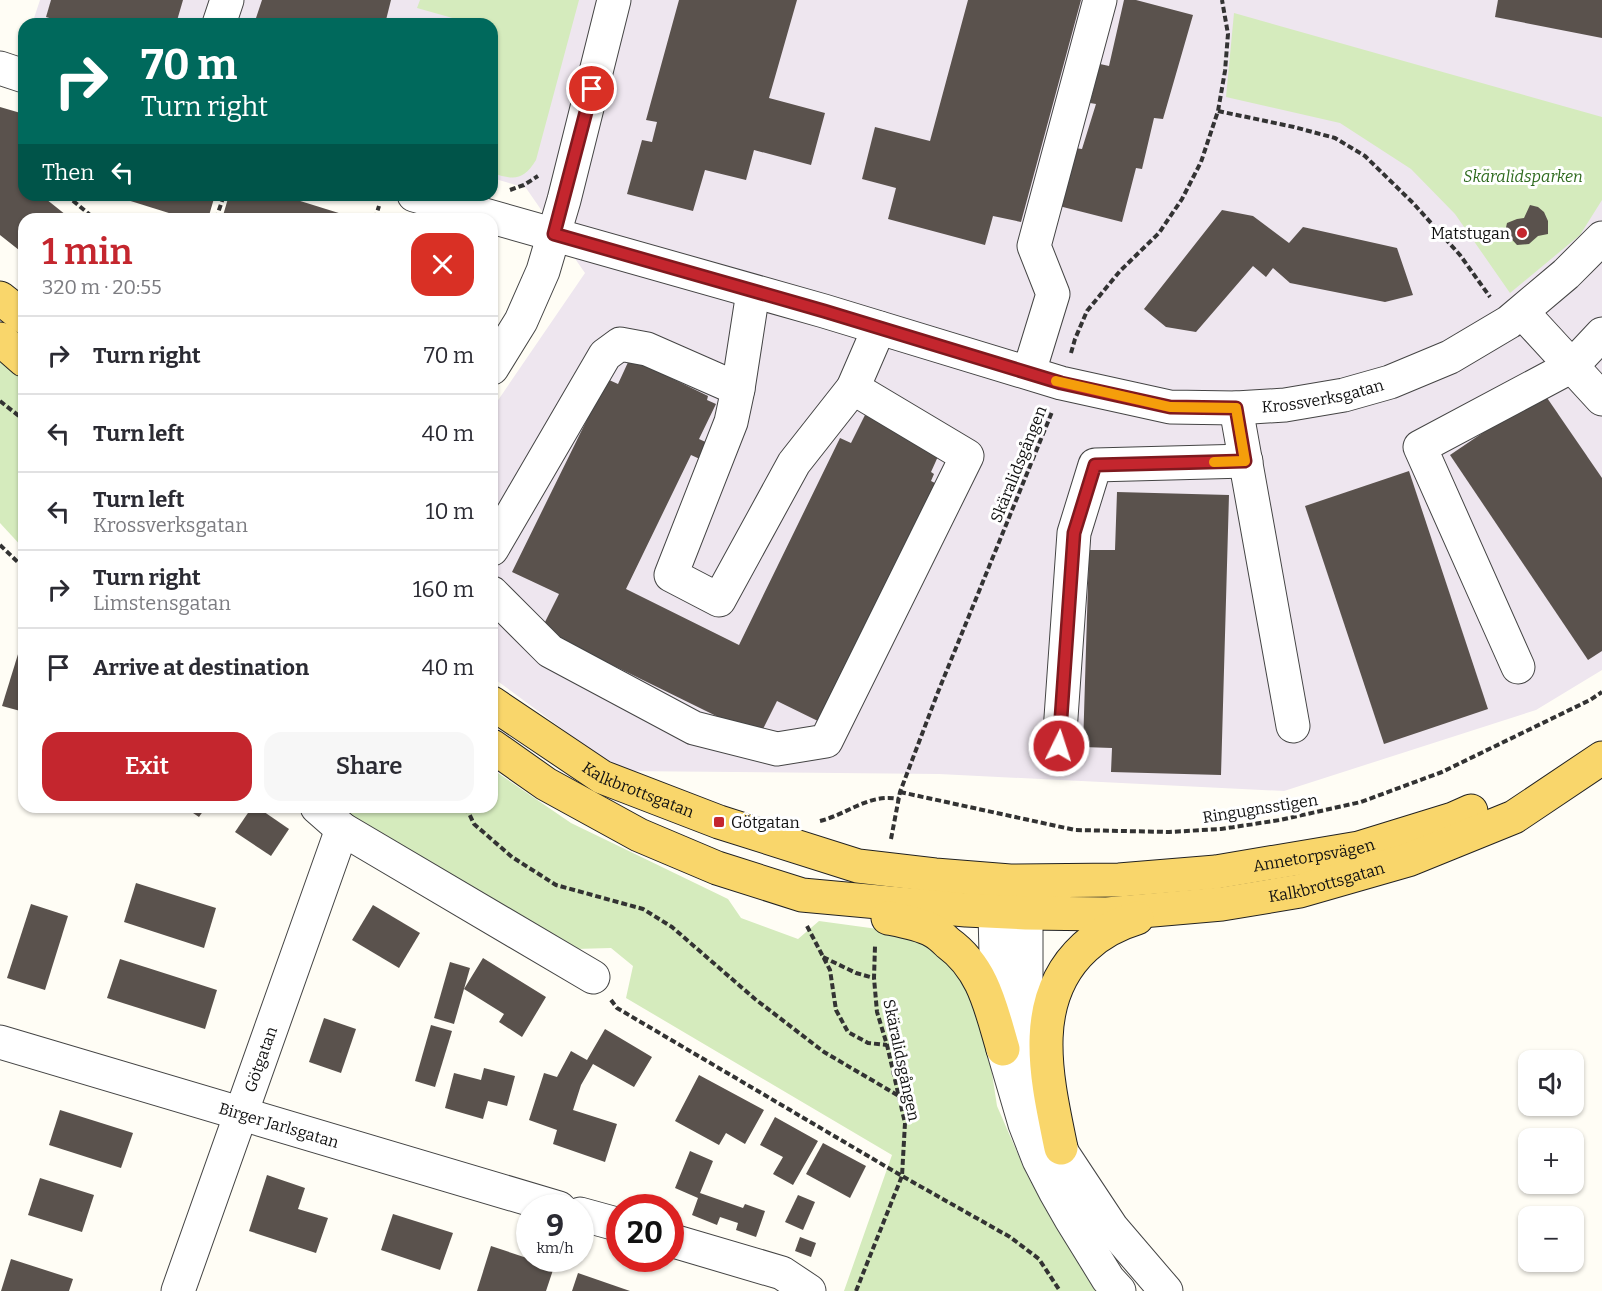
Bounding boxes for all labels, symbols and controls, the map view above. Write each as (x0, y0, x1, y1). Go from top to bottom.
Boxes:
text: 70 m (141, 40, 237, 90)
icon: right (42, 42, 120, 120)
pin (566, 63, 617, 114)
icon: arrive (575, 72, 608, 105)
text: Turn right (141, 91, 268, 123)
icon: left (106, 156, 139, 189)
text: Then (42, 159, 94, 186)
park label: Skäralidsparken (1463, 167, 1583, 186)
place label: Matstugan (1431, 224, 1510, 243)
marker: Matstugan (1515, 226, 1529, 240)
text: 1 min (42, 230, 133, 274)
button: close (411, 233, 474, 296)
text: 320 m · 20:55 (42, 275, 162, 299)
icon: right (42, 339, 75, 372)
text: Turn right (93, 342, 201, 369)
text: 70 m (424, 342, 474, 369)
street label: Krossverksgatan (1261, 375, 1386, 416)
street label: Skäralidsgången (986, 403, 1051, 525)
icon: left (42, 417, 75, 450)
text: Turn left (93, 420, 185, 447)
text: 40 m (422, 420, 474, 447)
text: Turn left (93, 486, 185, 513)
icon: left (42, 495, 75, 528)
text: 10 m (426, 498, 474, 525)
text: Krossverksgatan (93, 513, 248, 537)
text: Turn right (93, 564, 201, 591)
icon: right (42, 573, 75, 606)
text: 160 m (413, 576, 474, 603)
text: Limstensgatan (93, 591, 231, 615)
icon: arrive (42, 651, 75, 684)
text: Arrive at destination (93, 654, 309, 681)
text: 40 m (422, 654, 474, 681)
position arrow (1027, 714, 1091, 778)
button: Exit (42, 732, 252, 801)
button: Share (264, 732, 474, 801)
street label: Kalkbrottsgatan (579, 758, 697, 822)
street label: Ringugnsstigen (1201, 790, 1319, 827)
place label: Götgatan (731, 813, 800, 832)
marker: Götgatan (712, 815, 726, 829)
street label: Annetorpsvägen (1252, 835, 1377, 876)
street label: Kalkbrottsgatan (1267, 858, 1387, 906)
street label: Skäralidsgången (879, 997, 924, 1123)
street label: Götgatan (240, 1024, 281, 1095)
map controls (1518, 1050, 1584, 1272)
button: sound (1518, 1050, 1584, 1116)
street label: Birger Jarlsgatan (217, 1099, 341, 1152)
button: + (1518, 1128, 1584, 1194)
speed limit sign: 20 (606, 1194, 684, 1272)
button: − (1518, 1206, 1584, 1272)
text: 9 (546, 1208, 564, 1244)
text: km/h (536, 1239, 574, 1257)

